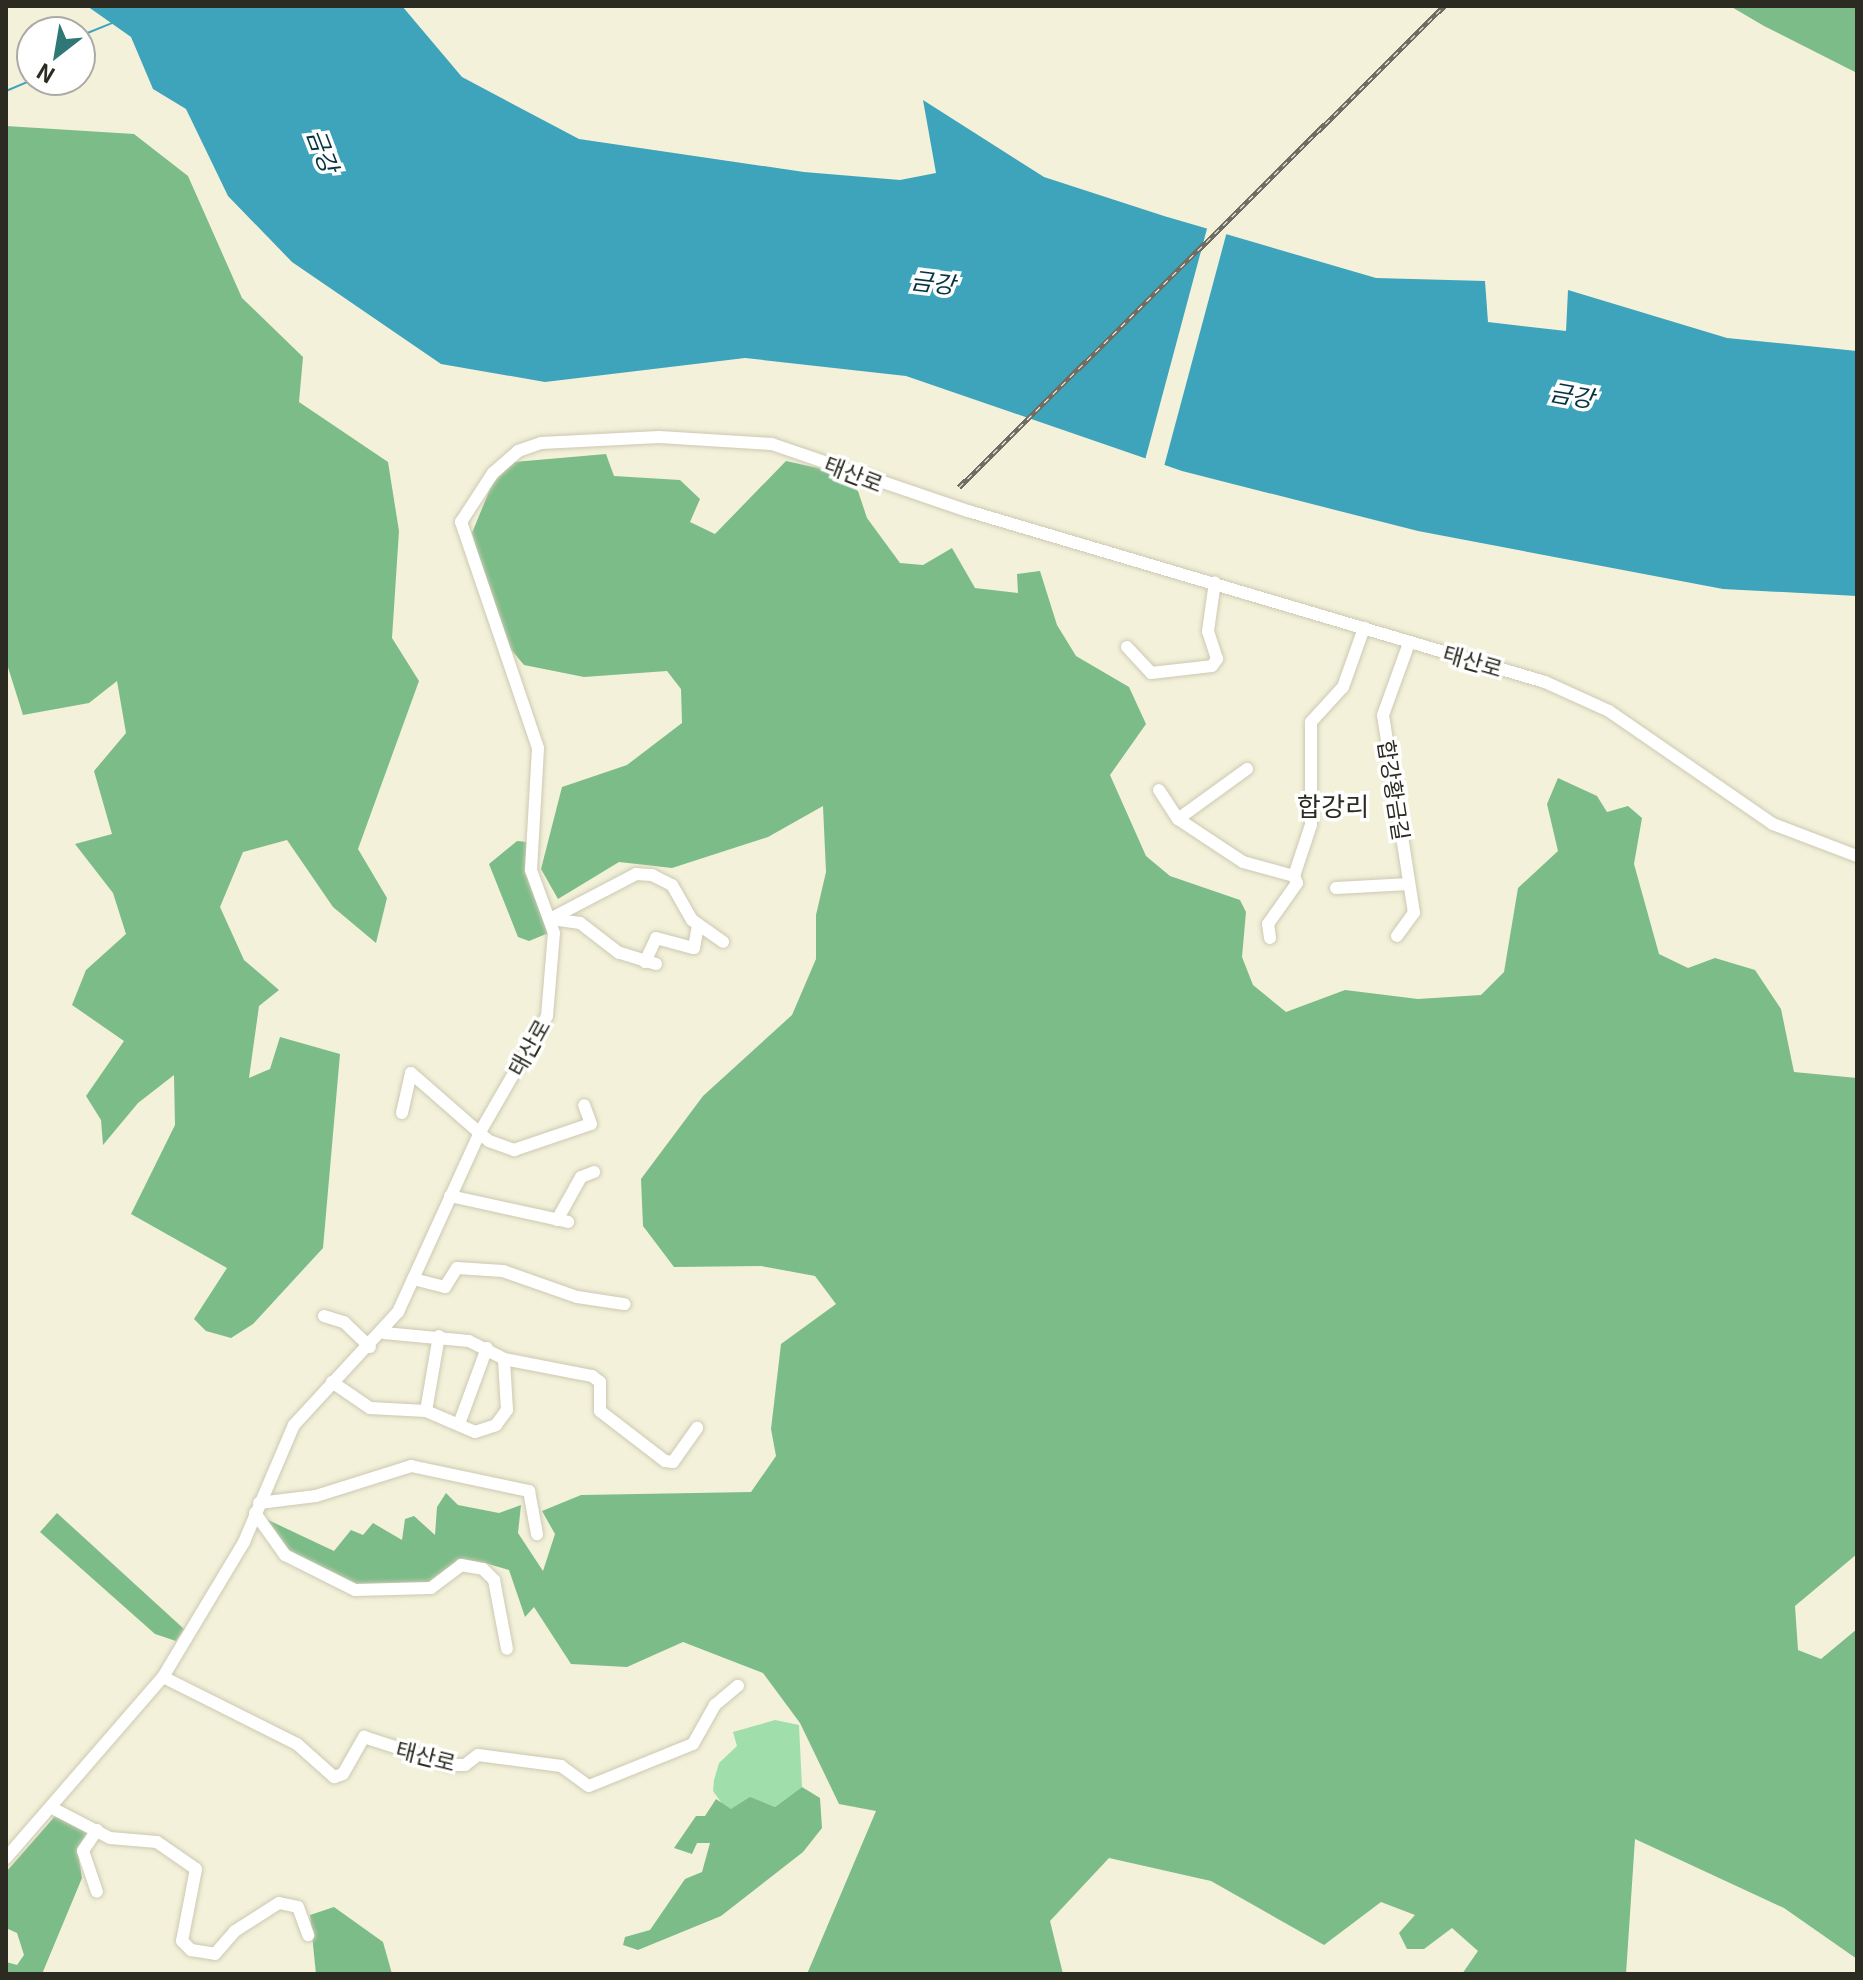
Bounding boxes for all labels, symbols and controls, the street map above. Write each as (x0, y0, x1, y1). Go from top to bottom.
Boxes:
north arrow (16, 16, 96, 96)
text: N (29, 57, 60, 93)
water label: 금강 (303, 124, 345, 176)
water label: 금강 (909, 264, 957, 298)
water label: 금강 (1548, 376, 1596, 412)
street label: 태산로 (821, 450, 887, 496)
street label: 태산로 (1440, 639, 1506, 681)
street label: 합강황금길 (1374, 738, 1416, 842)
district label: 합강리 (1297, 789, 1369, 821)
street label: 태산로 (502, 1014, 554, 1080)
street label: 태산로 (393, 1735, 459, 1775)

